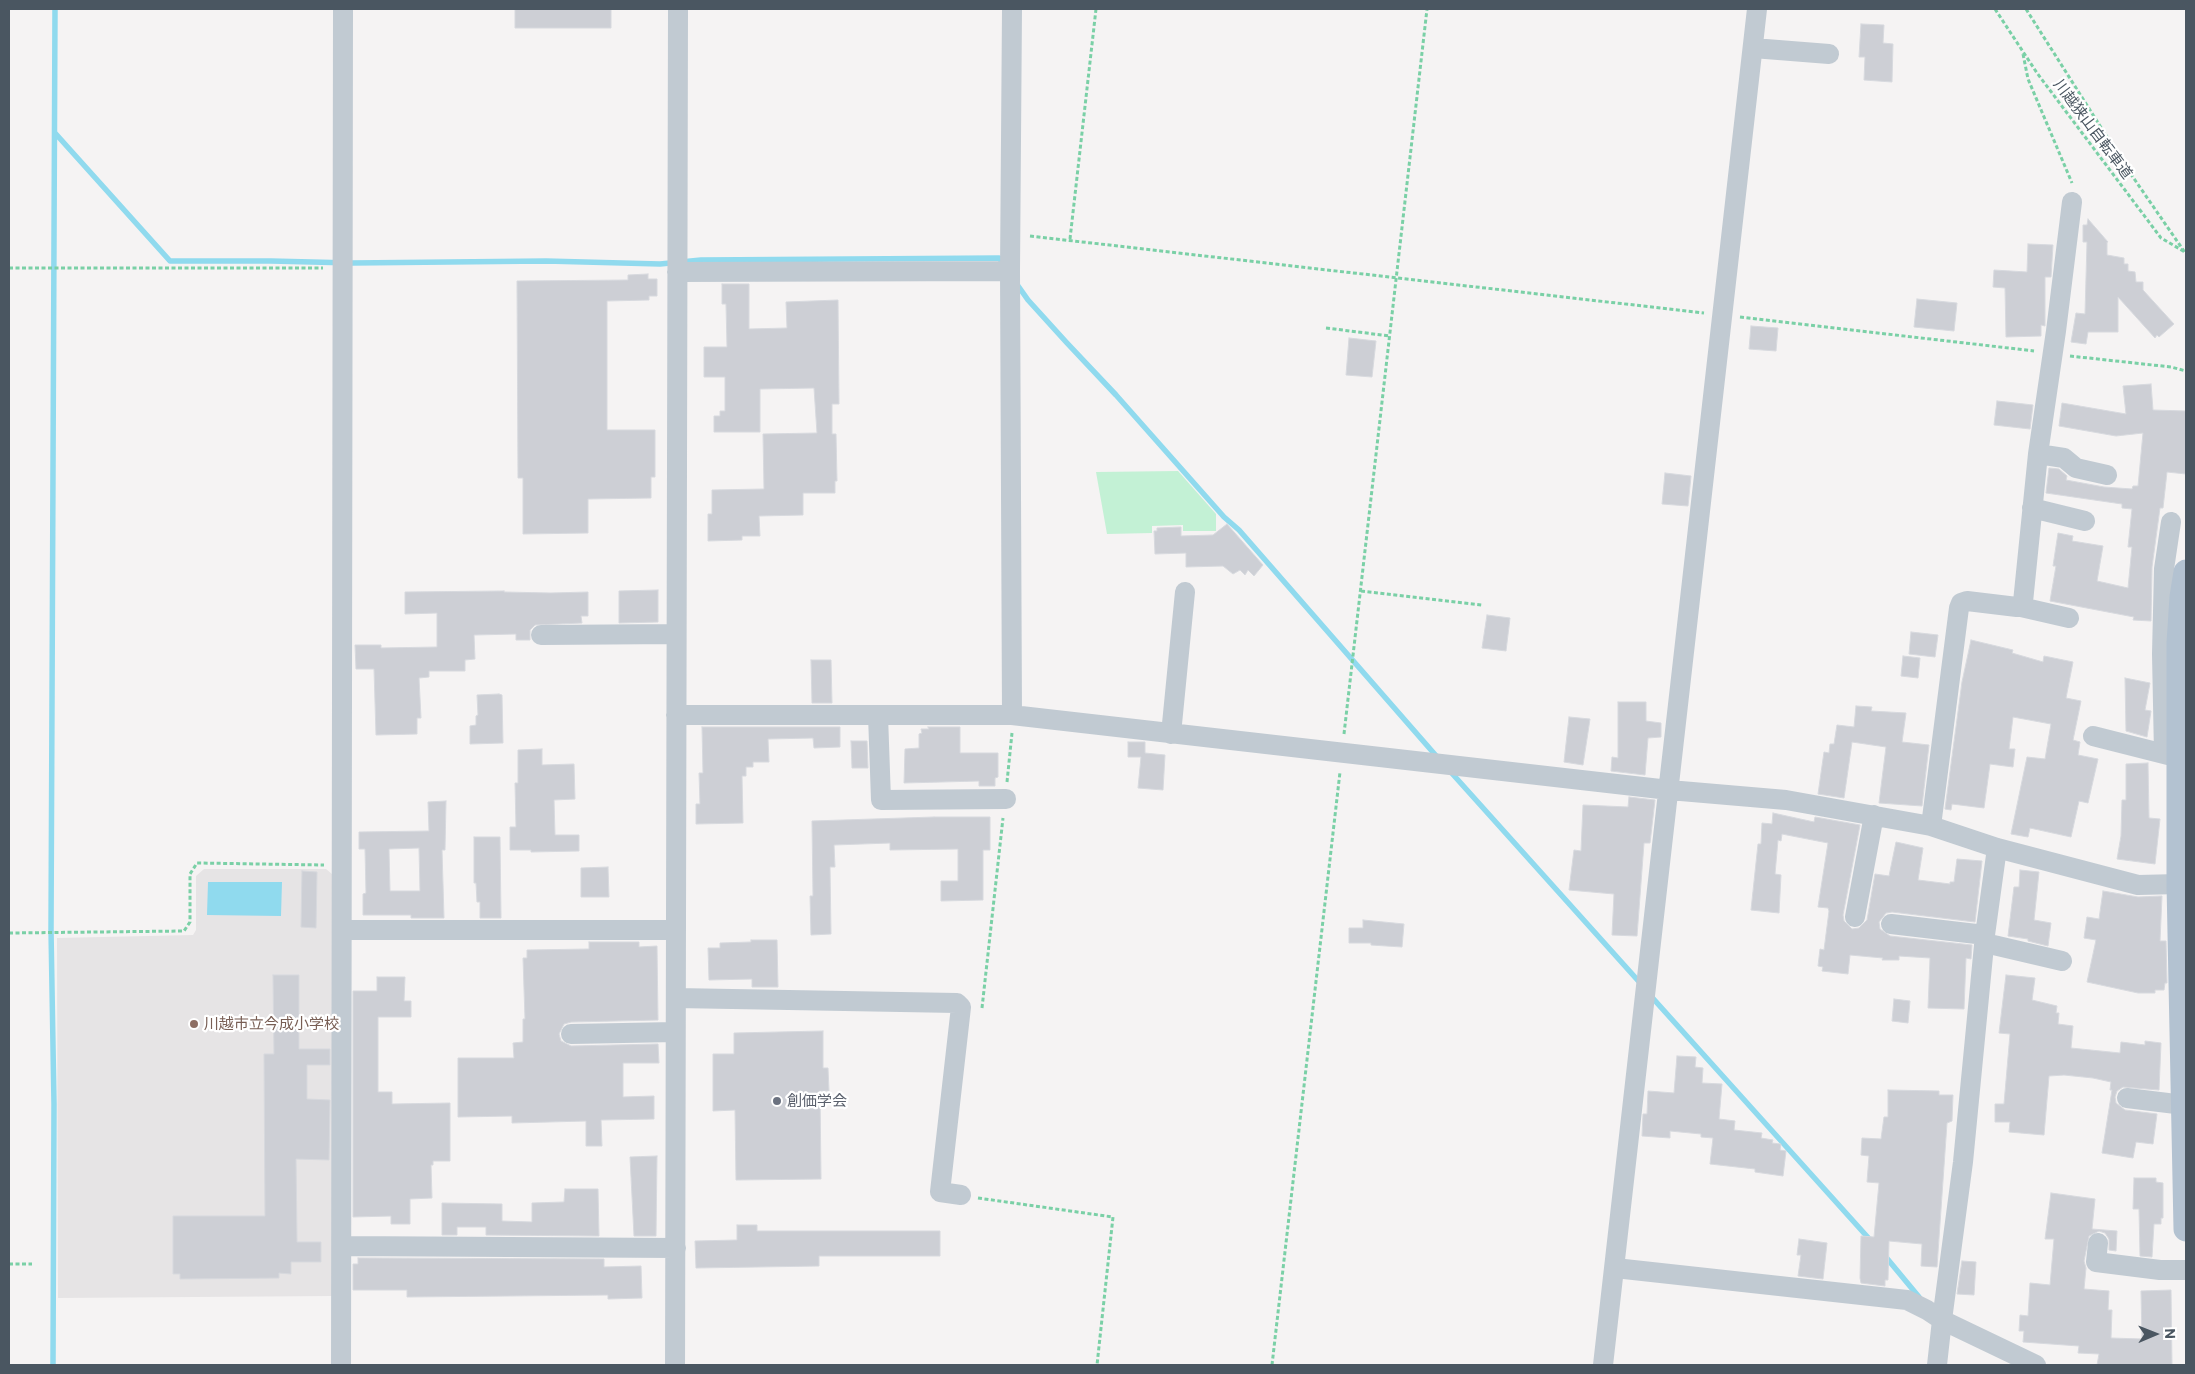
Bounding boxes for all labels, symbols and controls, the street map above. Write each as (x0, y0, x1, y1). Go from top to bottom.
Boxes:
street label: 川越狭山自転車道 (2050, 76, 2136, 182)
place label: 川越市立今成小学校 (204, 1015, 339, 1033)
marker: 川越市立今成小学校 (188, 1018, 200, 1030)
place label: 創価学会 (787, 1092, 847, 1110)
marker: 創価学会 (771, 1095, 783, 1107)
north arrow (2130, 1309, 2180, 1359)
text: N (2162, 1328, 2179, 1339)

